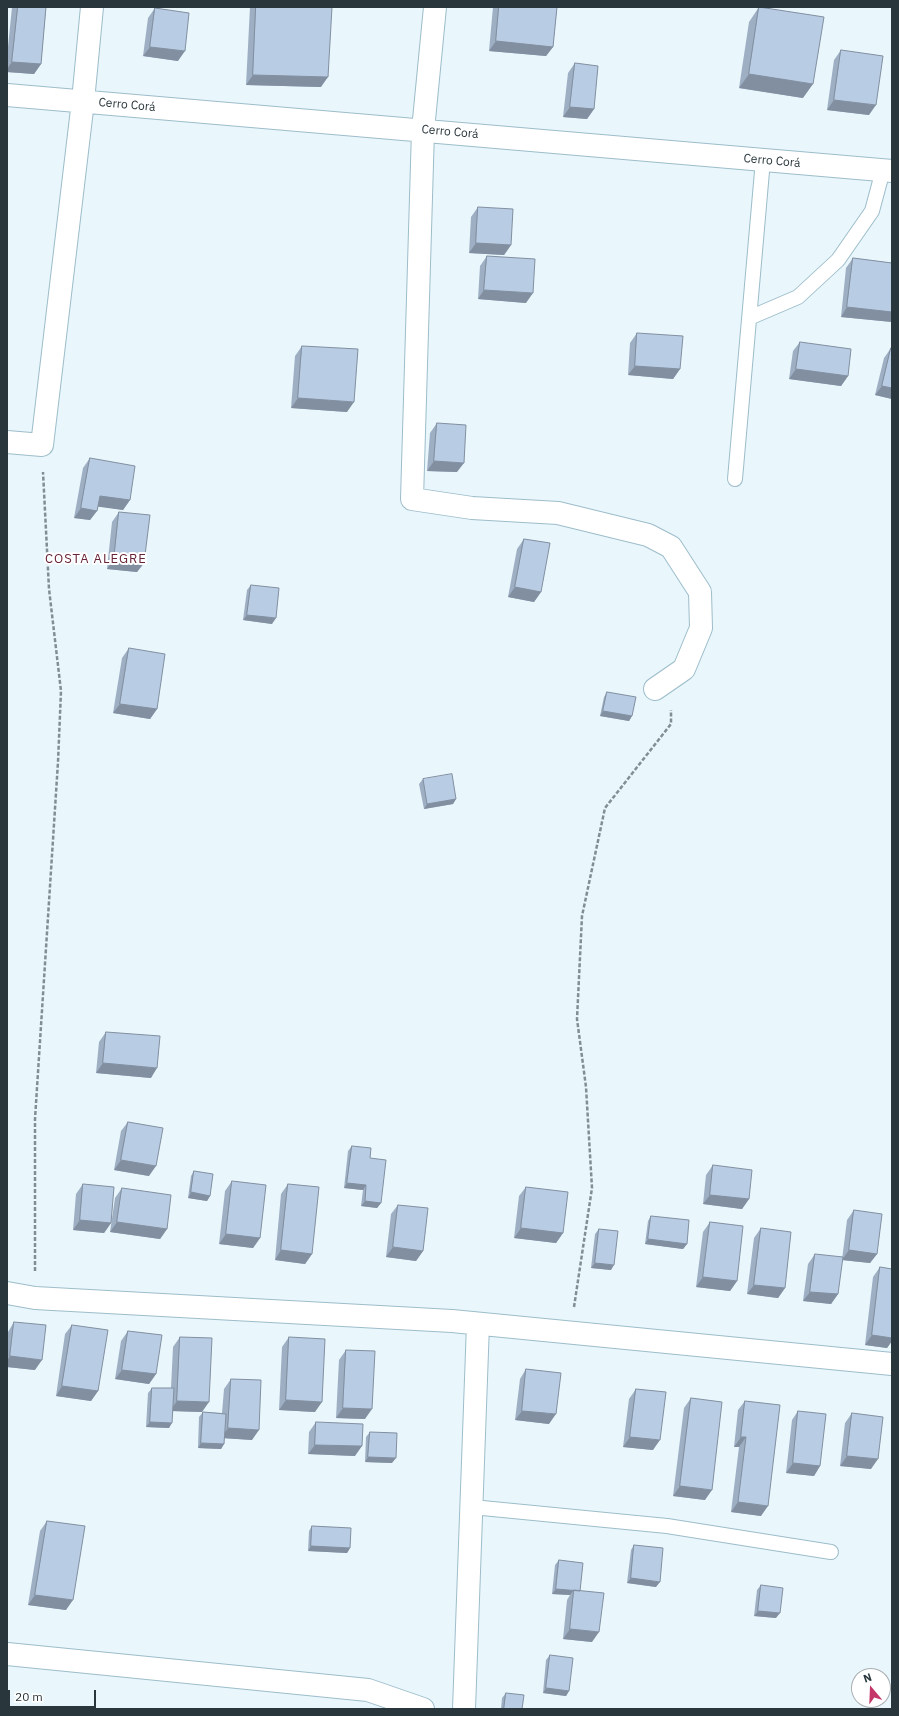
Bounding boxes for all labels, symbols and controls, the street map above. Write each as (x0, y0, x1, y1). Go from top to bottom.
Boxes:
street label: Cerro Corá (98, 95, 156, 115)
street label: Cerro Corá (421, 122, 479, 142)
street label: Cerro Corá (743, 151, 801, 171)
district label: COSTA ALEGRE (45, 551, 147, 567)
north arrow (851, 1668, 891, 1708)
text: N (861, 1670, 873, 1686)
scale bar (10, 1682, 98, 1708)
text: 20 m (15, 1689, 43, 1704)

